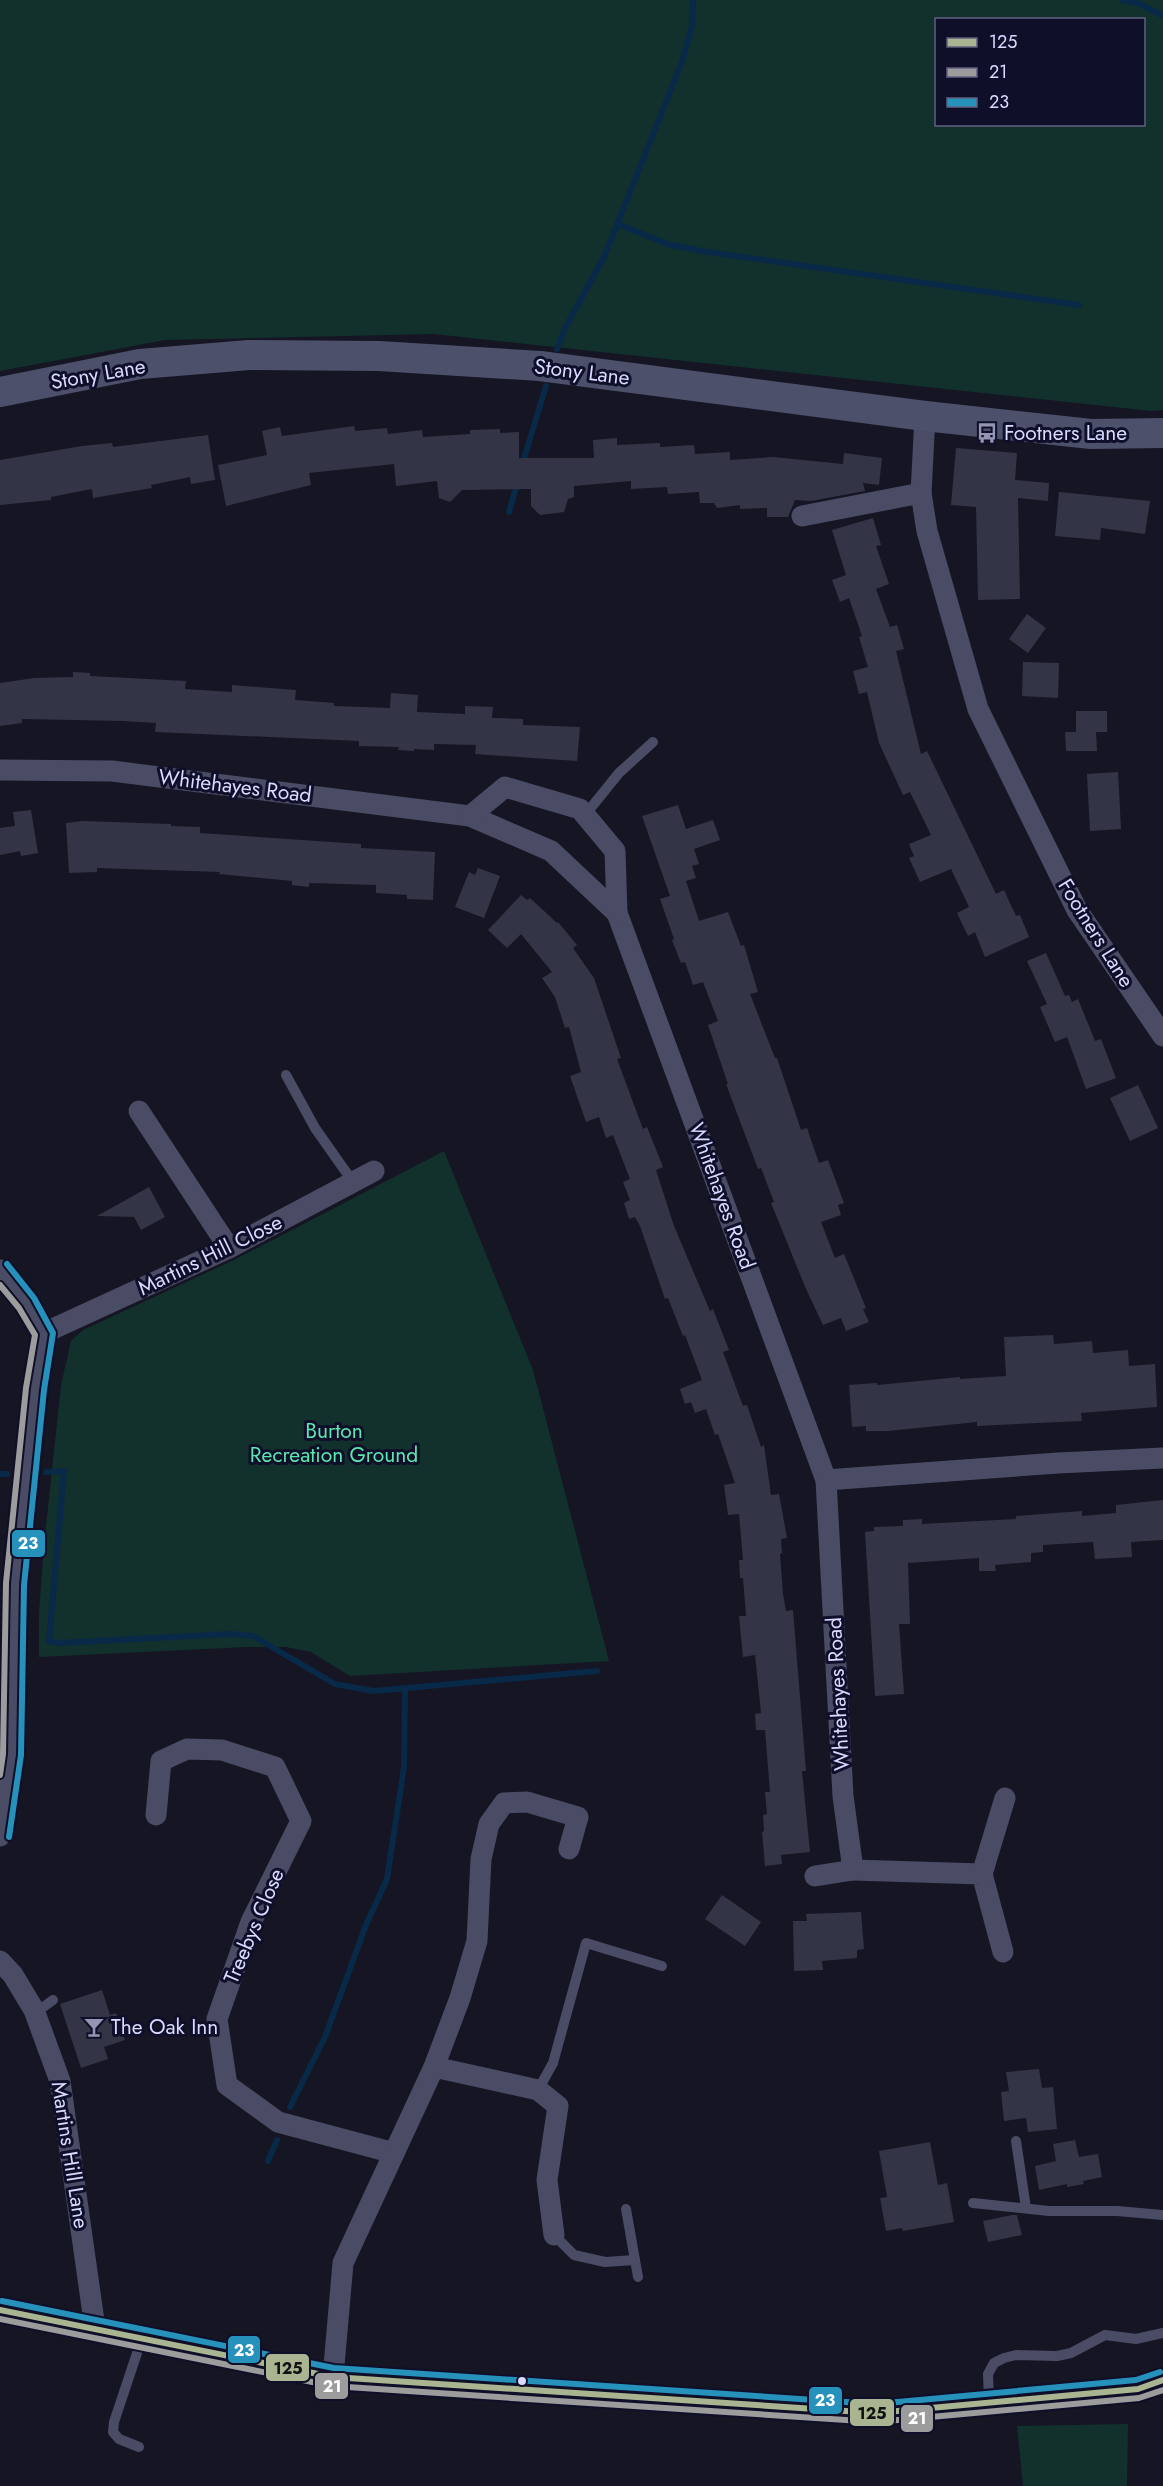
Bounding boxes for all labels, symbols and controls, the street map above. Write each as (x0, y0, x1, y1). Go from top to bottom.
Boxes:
legend (935, 18, 1145, 126)
text: 125 (989, 29, 1018, 55)
text: 21 (989, 59, 1007, 85)
text: 23 (989, 89, 1009, 115)
street label: Stony Lane (48, 351, 148, 397)
street label: Stony Lane (533, 351, 632, 393)
place label: Footners Lane (1004, 418, 1127, 448)
bus stop icon: Footners Lane (975, 421, 999, 445)
street label: Whitehayes Road (157, 762, 313, 810)
street label: Footners Lane (1051, 873, 1141, 993)
street label: Whitehayes Road (682, 1119, 762, 1273)
street label: Martins Hill Close (133, 1207, 287, 1303)
park label: Burton Recreation Ground (250, 1416, 418, 1470)
line badge: 23 (11, 1529, 46, 1558)
text: 23 (18, 1532, 38, 1555)
street label: Whitehayes Road (819, 1616, 857, 1772)
street label: Treebys Close (216, 1864, 292, 1988)
place label: The Oak Inn (111, 2012, 218, 2042)
bar icon: The Oak Inn (82, 2015, 106, 2039)
street label: Martins Hill Lane (44, 2079, 96, 2231)
line badge: 23 (227, 2335, 261, 2364)
text: 23 (234, 2339, 254, 2362)
line badge: 125 (265, 2353, 310, 2382)
text: 125 (274, 2357, 302, 2380)
line badge: 21 (314, 2372, 349, 2400)
text: 21 (323, 2375, 341, 2398)
unlabelled marker (516, 2375, 528, 2387)
line badge: 23 (808, 2386, 843, 2415)
text: 23 (815, 2389, 835, 2412)
line badge: 125 (849, 2398, 895, 2427)
text: 125 (858, 2402, 886, 2425)
line badge: 21 (900, 2404, 934, 2433)
text: 21 (908, 2407, 926, 2430)

